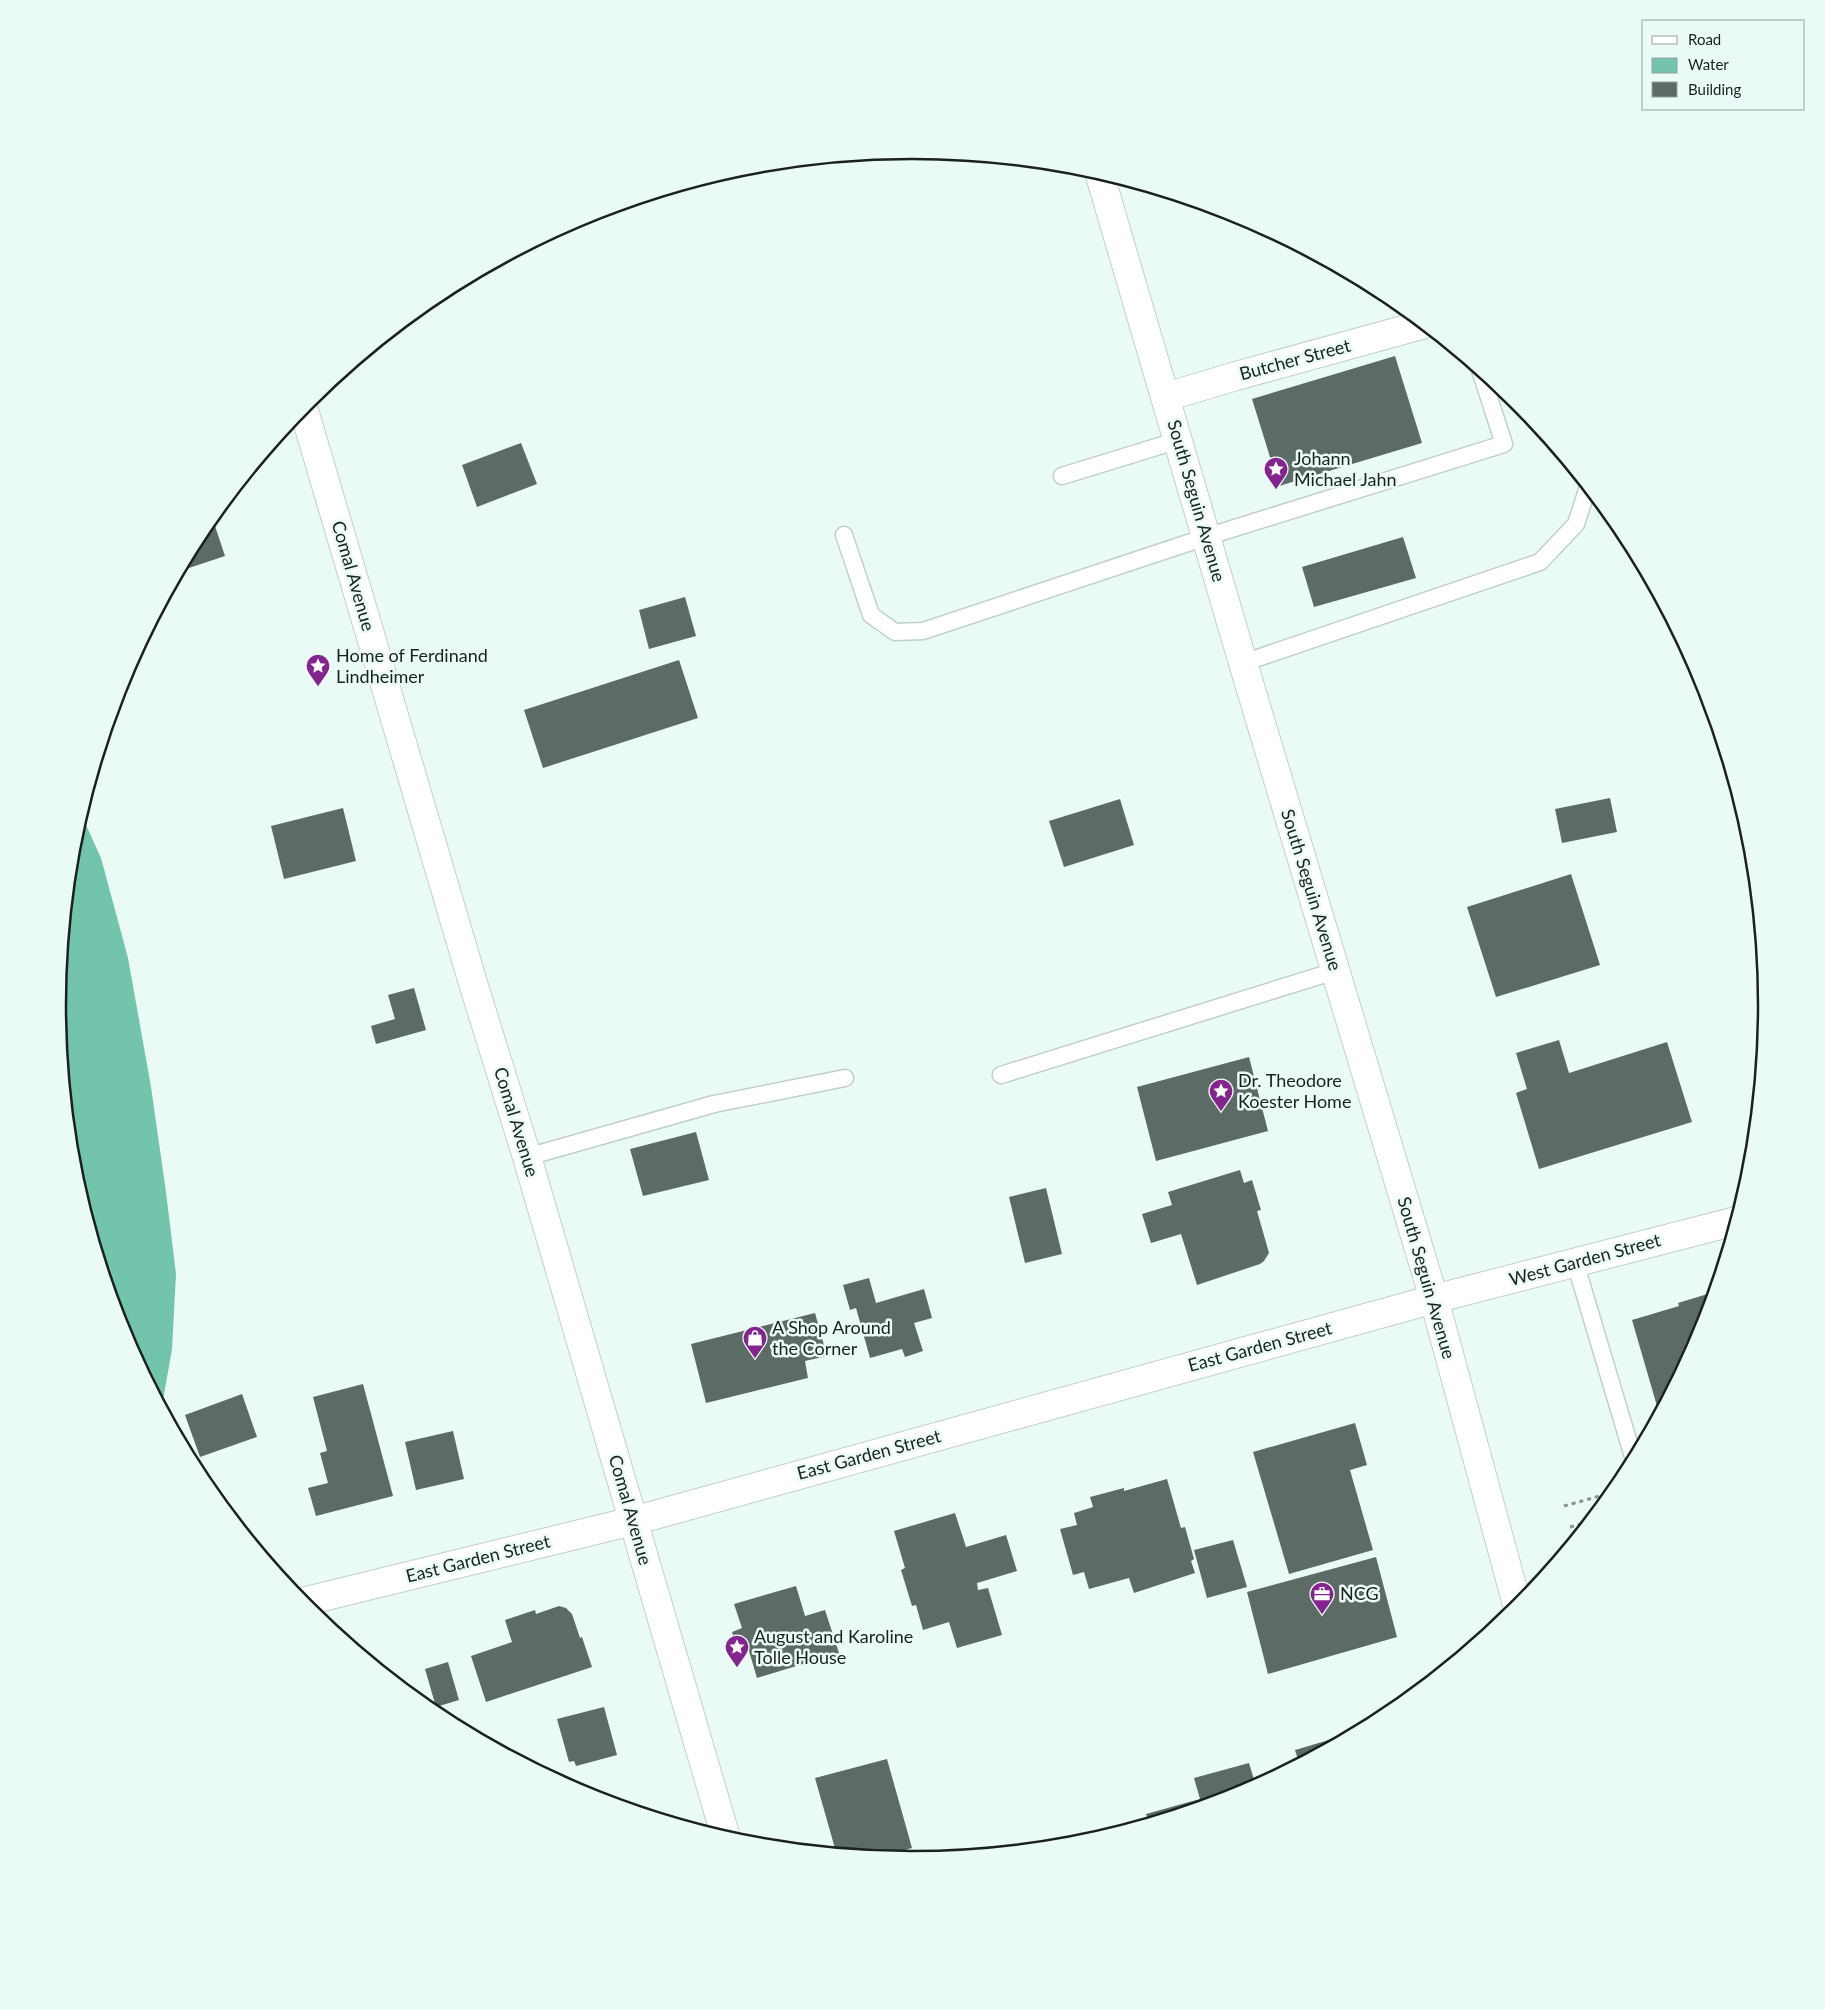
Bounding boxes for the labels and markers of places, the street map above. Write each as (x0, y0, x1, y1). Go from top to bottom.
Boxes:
place label: Johann Michael Jahn (1294, 447, 1397, 490)
place icon: Johann Michael Jahn (1263, 456, 1289, 490)
place label: Home of Ferdinand Lindheimer (336, 644, 488, 687)
place icon: Home of Ferdinand Lindheimer (305, 653, 331, 687)
place label: Dr. Theodore Koester Home (1238, 1069, 1351, 1112)
place icon: Dr. Theodore Koester Home (1208, 1078, 1234, 1112)
place label: A Shop Around the Corner (772, 1316, 891, 1359)
shop icon: A Shop Around the Corner (742, 1325, 768, 1359)
office icon: NCG (1309, 1581, 1335, 1615)
place label: NCG (1340, 1582, 1379, 1604)
place label: August and Karoline Tolle House (754, 1625, 913, 1668)
place icon: August and Karoline Tolle House (724, 1634, 750, 1668)

